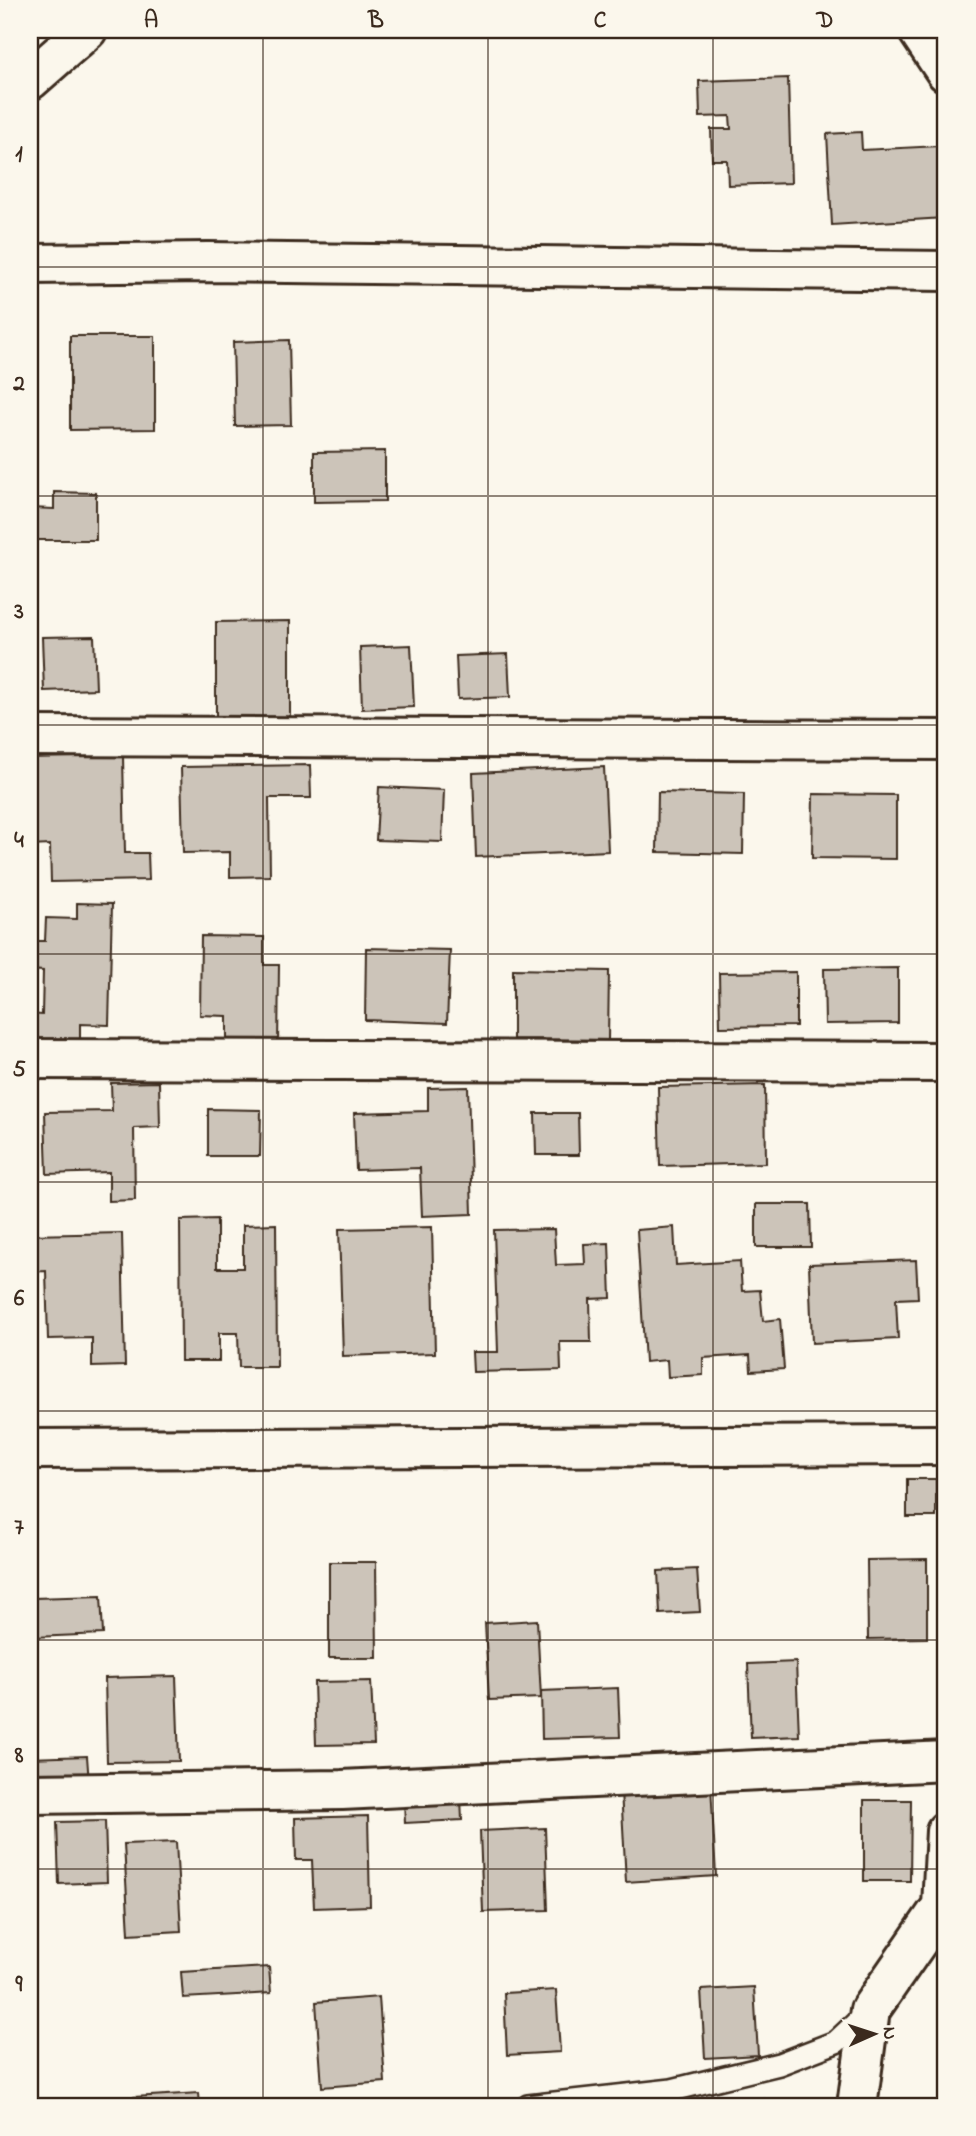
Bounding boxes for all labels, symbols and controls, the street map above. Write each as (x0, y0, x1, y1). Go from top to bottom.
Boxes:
text: A (144, 5, 158, 38)
text: B (367, 5, 384, 38)
text: C (594, 5, 607, 38)
text: D (816, 5, 833, 38)
text: 1 (15, 139, 23, 172)
text: 2 (12, 368, 25, 401)
text: 3 (13, 596, 24, 629)
text: 4 (14, 825, 24, 858)
text: 5 (12, 1054, 26, 1087)
text: 6 (14, 1283, 25, 1316)
text: 7 (14, 1512, 24, 1545)
text: 8 (14, 1740, 24, 1773)
text: 9 (15, 1969, 24, 2002)
north arrow (839, 2000, 909, 2070)
text: N (875, 2026, 902, 2041)

